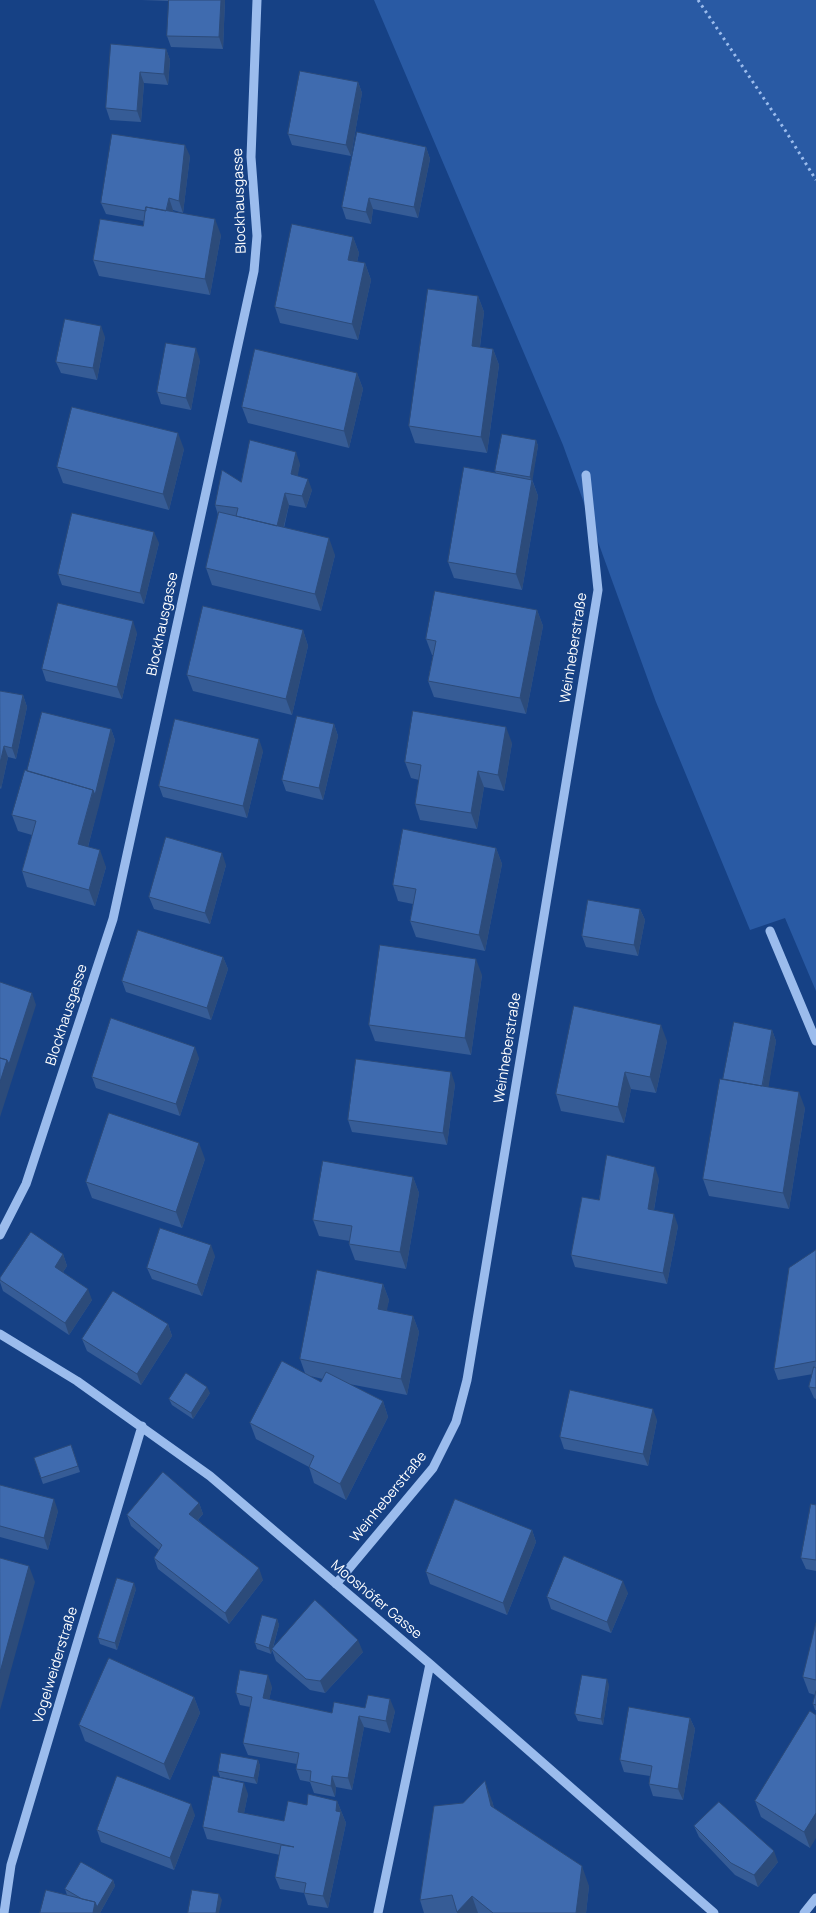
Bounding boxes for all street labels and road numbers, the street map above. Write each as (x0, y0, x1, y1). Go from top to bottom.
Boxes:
street label: Blockhausgasse (230, 148, 250, 254)
street label: Blockhausgasse (144, 571, 182, 677)
street label: Weinheberstraße (557, 591, 591, 705)
street label: Blockhausgasse (43, 962, 91, 1068)
street label: Weinheberstraße (491, 991, 525, 1105)
street label: Weinheberstraße (347, 1448, 431, 1546)
street label: Mooshöfer Gasse (327, 1557, 425, 1643)
street label: Vogelweiderstraße (30, 1605, 82, 1725)

